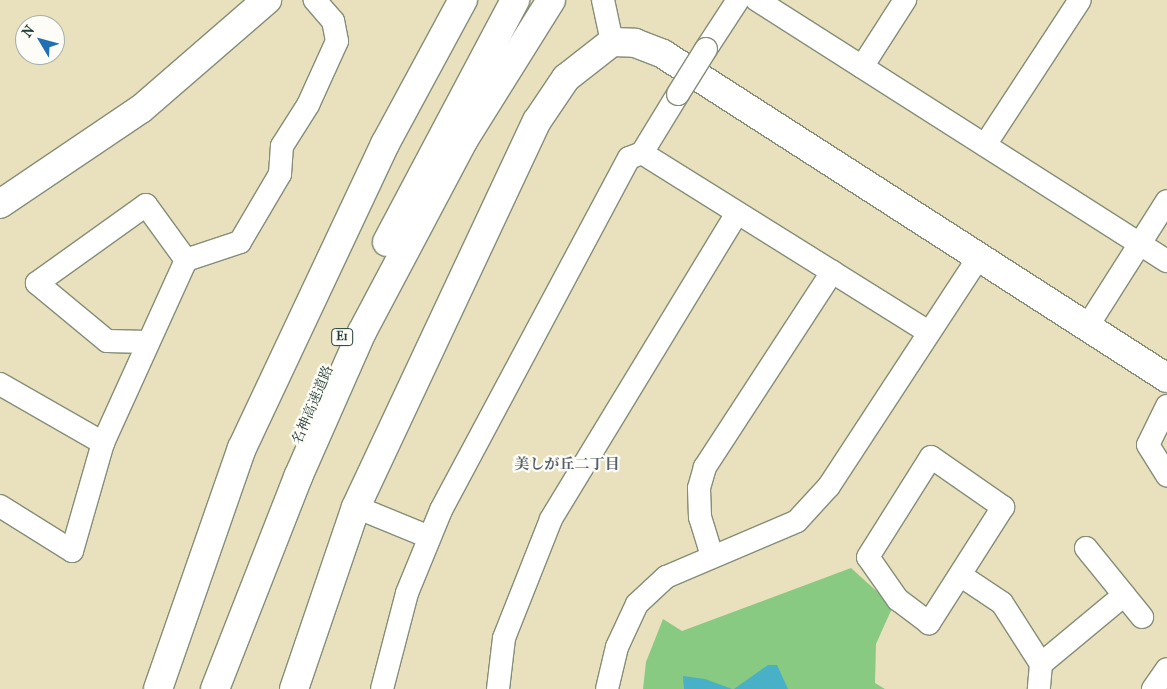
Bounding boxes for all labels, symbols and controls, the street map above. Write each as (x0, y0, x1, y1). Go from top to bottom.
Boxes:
north arrow (15, 15, 65, 65)
text: N (18, 22, 38, 41)
road number: E1 (331, 328, 353, 347)
street label: 名神高速道路 (289, 363, 337, 447)
district label: 美しが丘二丁目 (515, 456, 619, 474)

